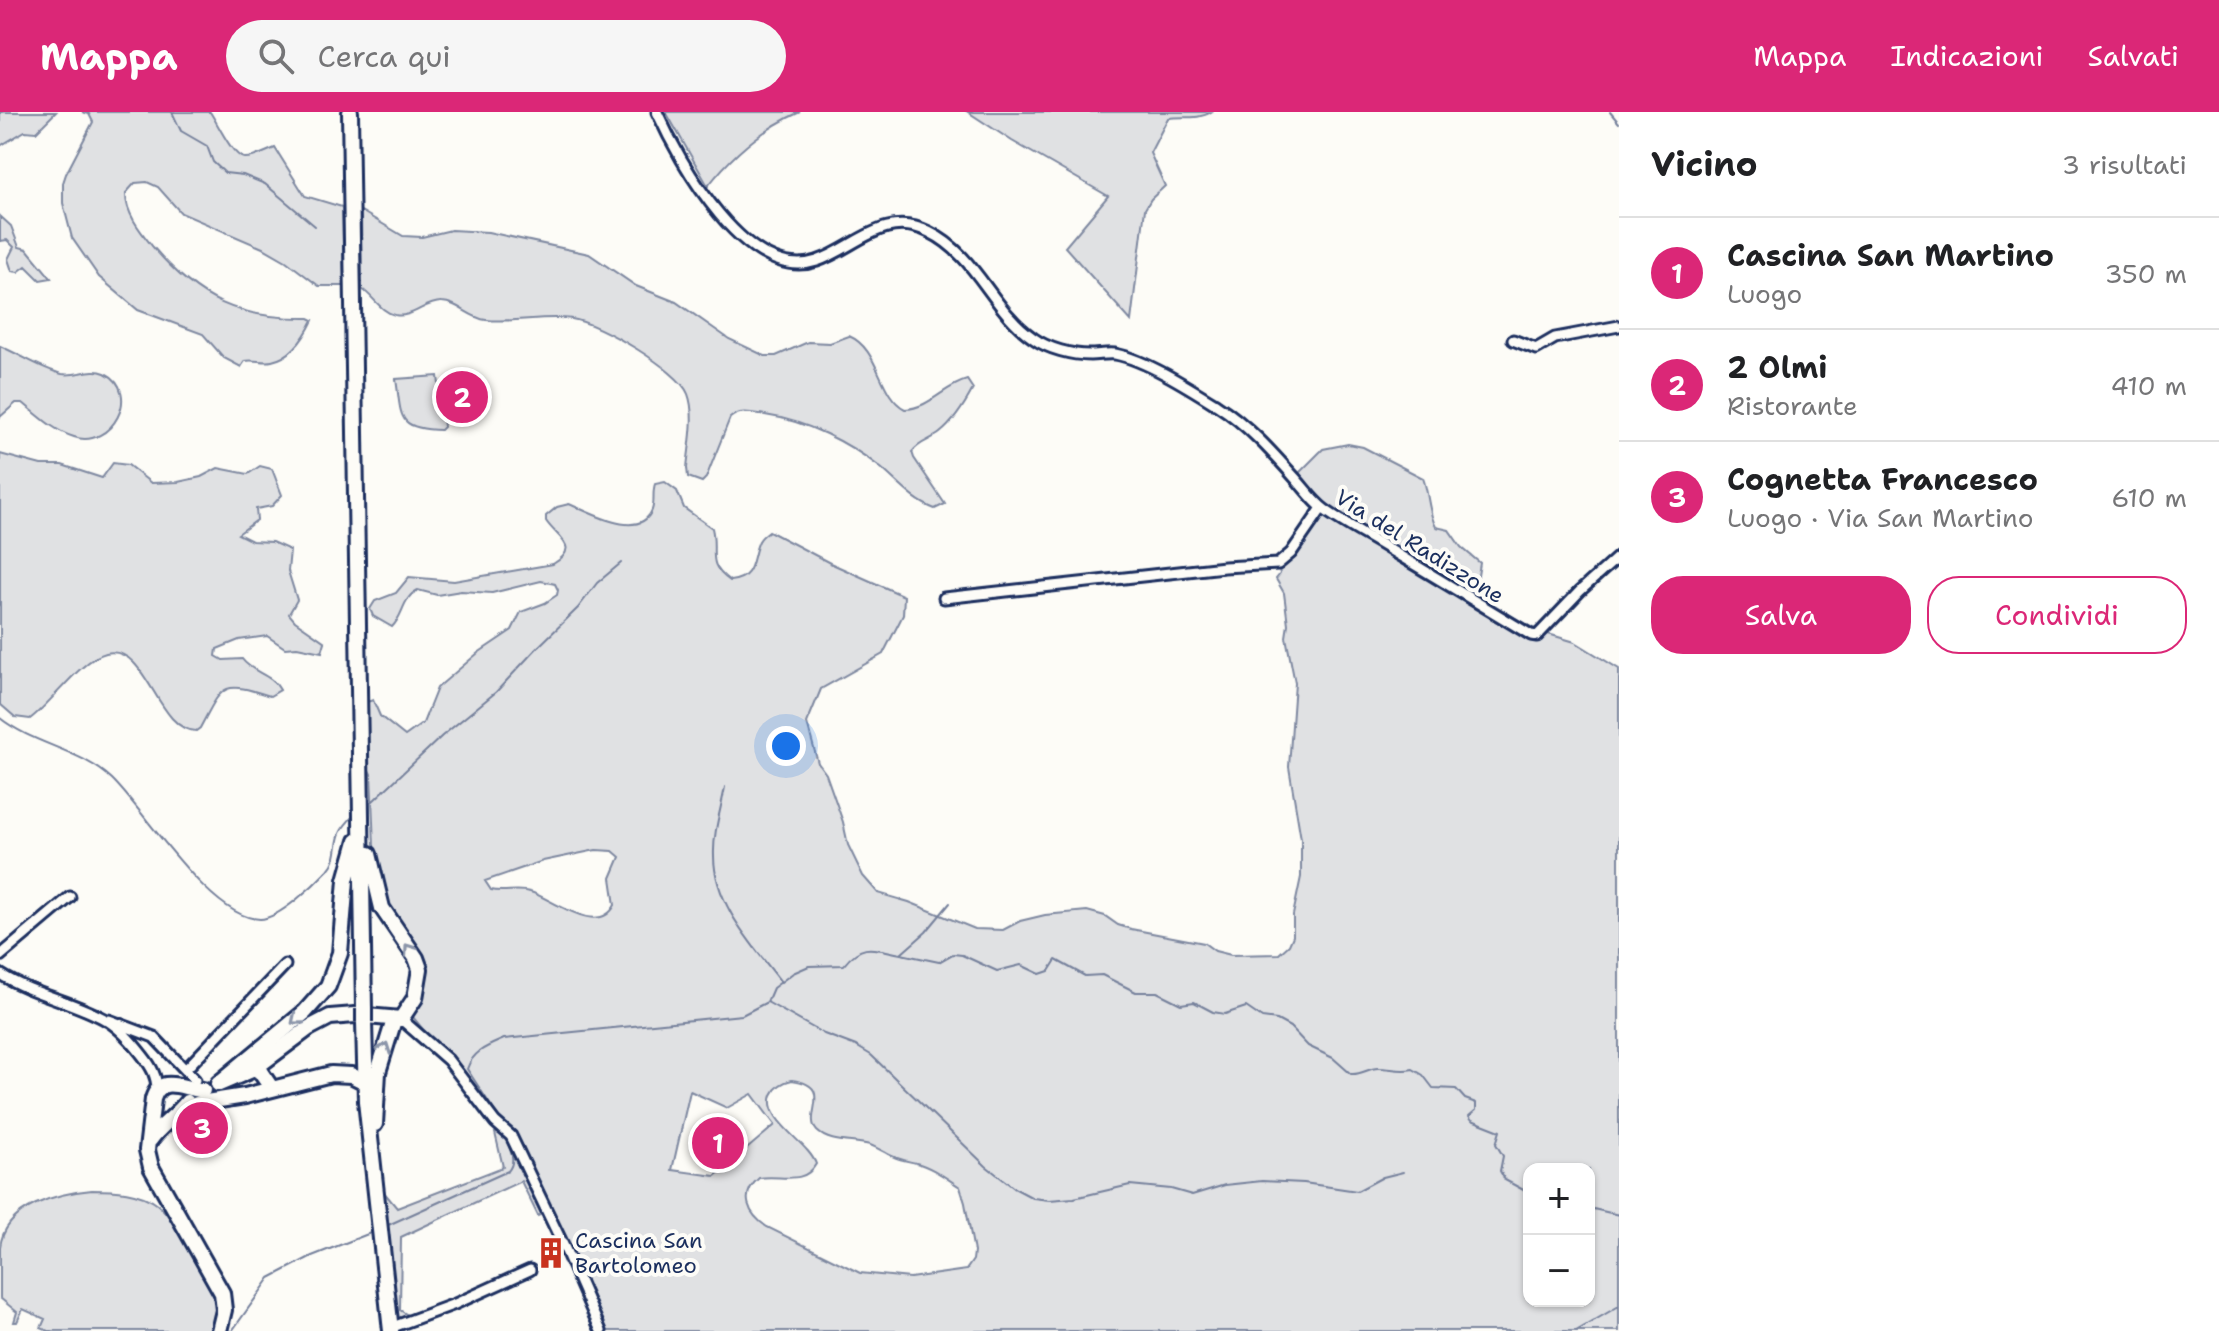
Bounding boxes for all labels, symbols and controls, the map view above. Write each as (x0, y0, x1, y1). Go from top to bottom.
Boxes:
search box (226, 20, 786, 92)
text: Mappa (40, 31, 178, 82)
icon: search (254, 34, 298, 78)
text: Cerca qui (318, 36, 451, 77)
text: Mappa (1753, 37, 1846, 75)
text: Indicazioni (1890, 37, 2044, 75)
text: Salvati (2088, 37, 2179, 75)
text: Vicino (1651, 141, 1758, 187)
text: 3 risultati (2062, 147, 2187, 182)
text: Cascina San Martino (1727, 235, 2054, 276)
text: 1 (1671, 256, 1683, 291)
text: 350 m (2104, 256, 2187, 291)
text: Luogo (1727, 276, 1802, 311)
text: 2 Olmi (1727, 347, 1827, 388)
pin: 2 (436, 367, 488, 427)
text: 2 (1668, 368, 1686, 403)
text: 410 m (2110, 368, 2187, 403)
text: Ristorante (1727, 388, 1858, 423)
text: Cognetta Francesco (1727, 459, 2038, 500)
text: 3 (1668, 480, 1686, 515)
text: 610 m (2111, 480, 2187, 515)
street label: Via del Radizzone (1330, 483, 1510, 610)
text: Luogo · Via San Martino (1727, 500, 2033, 535)
button: Salva (1651, 576, 1911, 654)
button: Condividi (1927, 576, 2187, 654)
your location (766, 726, 806, 766)
one-way arrow (404, 944, 419, 958)
one-way arrow (291, 1010, 305, 1025)
one-way arrow (376, 1042, 392, 1056)
pin: 3 (176, 1098, 228, 1158)
pin: 1 (692, 1113, 744, 1173)
map controls (1523, 1163, 1595, 1307)
button: + (1523, 1163, 1595, 1235)
place label: Cascina San Bartolomeo (575, 1226, 702, 1280)
button: − (1523, 1235, 1595, 1307)
building icon: Cascina San Bartolomeo (534, 1236, 568, 1270)

